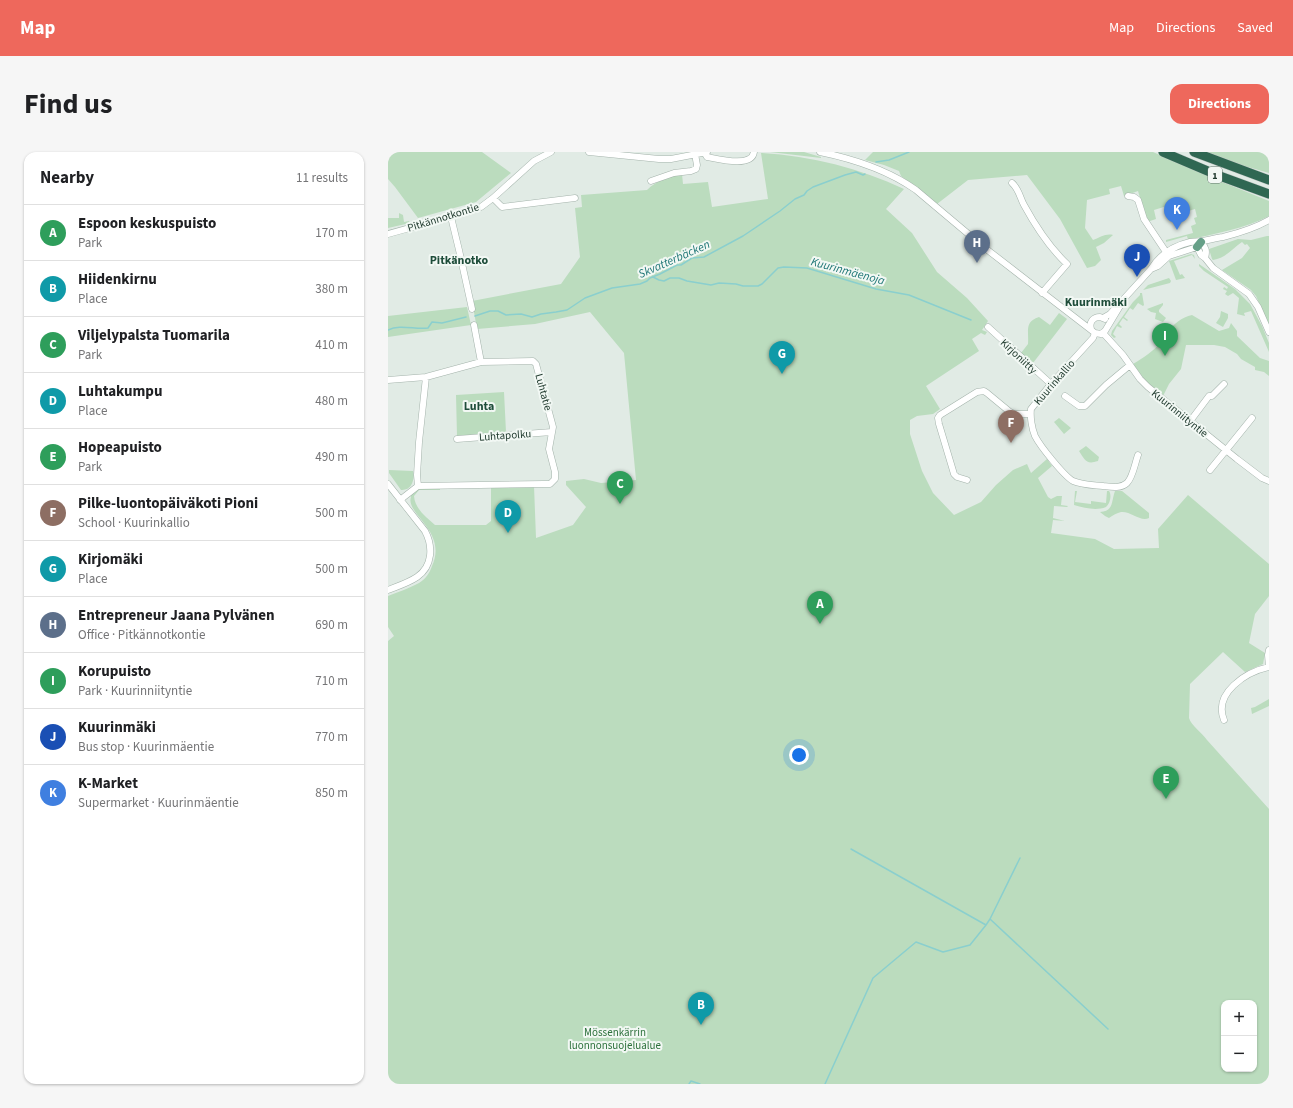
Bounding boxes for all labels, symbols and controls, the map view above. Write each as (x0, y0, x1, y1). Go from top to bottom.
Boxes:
text: Map (20, 15, 55, 42)
text: Map (1109, 18, 1134, 38)
text: Directions (1156, 18, 1215, 38)
text: Saved (1237, 18, 1273, 38)
text: Find us (24, 84, 112, 124)
button: Directions (1170, 84, 1269, 124)
text: Nearby (40, 166, 94, 190)
road number: 1 (1208, 167, 1222, 183)
text: 11 results (296, 169, 348, 187)
pin: K (1164, 197, 1190, 230)
street label: Pitkännotkontie (405, 199, 481, 235)
text: Espoon keskuspuisto (78, 213, 216, 234)
text: A (49, 224, 57, 242)
text: 170 m (315, 224, 348, 242)
pin: H (964, 230, 990, 263)
text: Park (78, 234, 102, 252)
water label: Skvatterbäcken (636, 236, 713, 283)
pin: J (1124, 244, 1150, 277)
district label: Pitkänotko (430, 252, 489, 269)
water label: Kuurinmäenoja (809, 253, 887, 290)
text: Hiidenkirnu (78, 269, 157, 290)
text: B (49, 280, 57, 298)
text: 380 m (315, 280, 348, 298)
text: Place (78, 290, 107, 308)
district label: Kuurinmäki (1065, 294, 1127, 311)
pin: I (1152, 323, 1178, 356)
text: Viljelypalsta Tuomarila (78, 325, 230, 346)
street label: Kirjoniitty (997, 335, 1040, 377)
text: C (49, 336, 57, 354)
text: 410 m (315, 336, 348, 354)
pin: G (769, 341, 795, 374)
text: Park (78, 346, 102, 364)
street label: Kuurinkallio (1030, 356, 1078, 408)
street label: Luhtatie (531, 372, 556, 413)
text: Luhtakumpu (78, 381, 163, 402)
street label: Kuurinniityntie (1148, 386, 1212, 441)
text: D (49, 392, 57, 410)
text: 480 m (315, 392, 348, 410)
district label: Luhta (464, 398, 494, 415)
text: Place (78, 402, 107, 420)
pin: F (998, 410, 1024, 443)
street label: Luhtapolku (478, 426, 532, 445)
text: Hopeapuisto (78, 437, 162, 458)
text: E (49, 448, 57, 466)
text: 490 m (315, 448, 348, 466)
text: Park (78, 458, 102, 476)
pin: C (607, 471, 633, 504)
text: Pilke-luontopäiväkoti Pioni (78, 493, 258, 514)
pin: D (495, 500, 521, 533)
text: F (50, 504, 56, 522)
text: 500 m (315, 504, 348, 522)
text: School · Kuurinkallio (78, 514, 190, 532)
text: Kirjomäki (78, 549, 143, 570)
text: G (49, 560, 57, 578)
text: 500 m (315, 560, 348, 578)
text: Place (78, 570, 107, 588)
pin: A (807, 591, 833, 624)
text: Entrepreneur Jaana Pylvänen (78, 605, 275, 626)
text: H (49, 616, 57, 634)
text: 690 m (315, 616, 348, 634)
text: Office · Pitkännotkontie (78, 626, 206, 644)
text: Korupuisto (78, 661, 151, 682)
text: I (51, 672, 55, 690)
text: 710 m (315, 672, 348, 690)
text: Park · Kuurinniityntie (78, 682, 192, 700)
text: Kuurinmäki (78, 717, 156, 738)
text: J (50, 728, 56, 746)
text: 770 m (315, 728, 348, 746)
text: Bus stop · Kuurinmäentie (78, 738, 214, 756)
your location (789, 745, 809, 765)
pin: E (1153, 766, 1179, 799)
text: K-Market (78, 773, 138, 794)
text: K (49, 784, 57, 802)
text: 850 m (315, 784, 348, 802)
text: Supermarket · Kuurinmäentie (78, 794, 239, 812)
pin: B (688, 992, 714, 1025)
map controls (1221, 1000, 1257, 1072)
button: + (1221, 1000, 1257, 1036)
park label: Mössenkärrin luonnonsuojelualue (569, 1025, 662, 1053)
button: − (1221, 1036, 1257, 1072)

